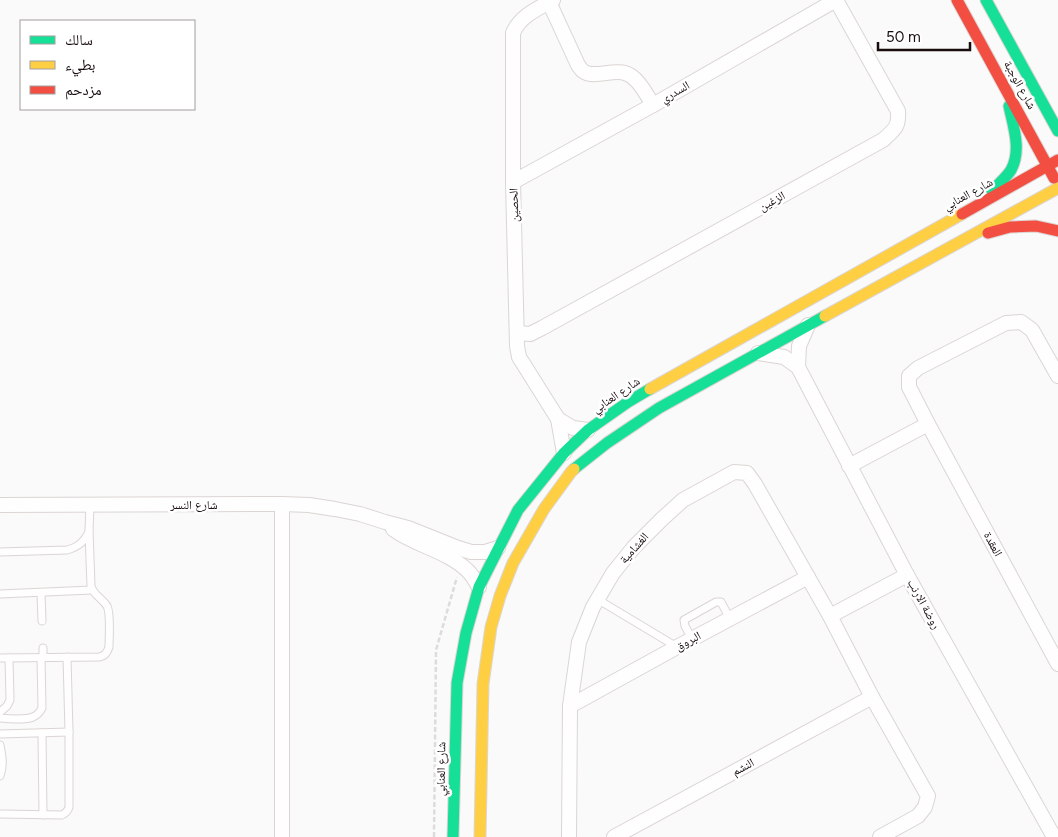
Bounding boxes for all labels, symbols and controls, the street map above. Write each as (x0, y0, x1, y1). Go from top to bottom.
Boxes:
legend (20, 20, 195, 110)
scale bar (878, 20, 970, 52)
text: 50 m (886, 28, 921, 46)
text: سالك (65, 31, 93, 49)
text: بطيء (65, 56, 95, 77)
street label: شارع الوجبة (1000, 58, 1039, 112)
street label: السدري (658, 78, 694, 108)
text: مزدحم (65, 81, 102, 100)
street label: شارع العنابي (941, 175, 997, 216)
street label: الحصين (506, 188, 522, 222)
street label: الزغين (757, 188, 788, 214)
street label: شارع العنابي (590, 374, 644, 418)
street label: شارع النسر (169, 498, 218, 513)
street label: العقدة (981, 529, 1005, 559)
street label: الغشامية (617, 530, 652, 566)
street label: روضة الارنب (904, 577, 944, 632)
street label: البروق (673, 628, 704, 654)
street label: شارع العنابي (434, 742, 452, 796)
street label: النشم (729, 755, 757, 780)

